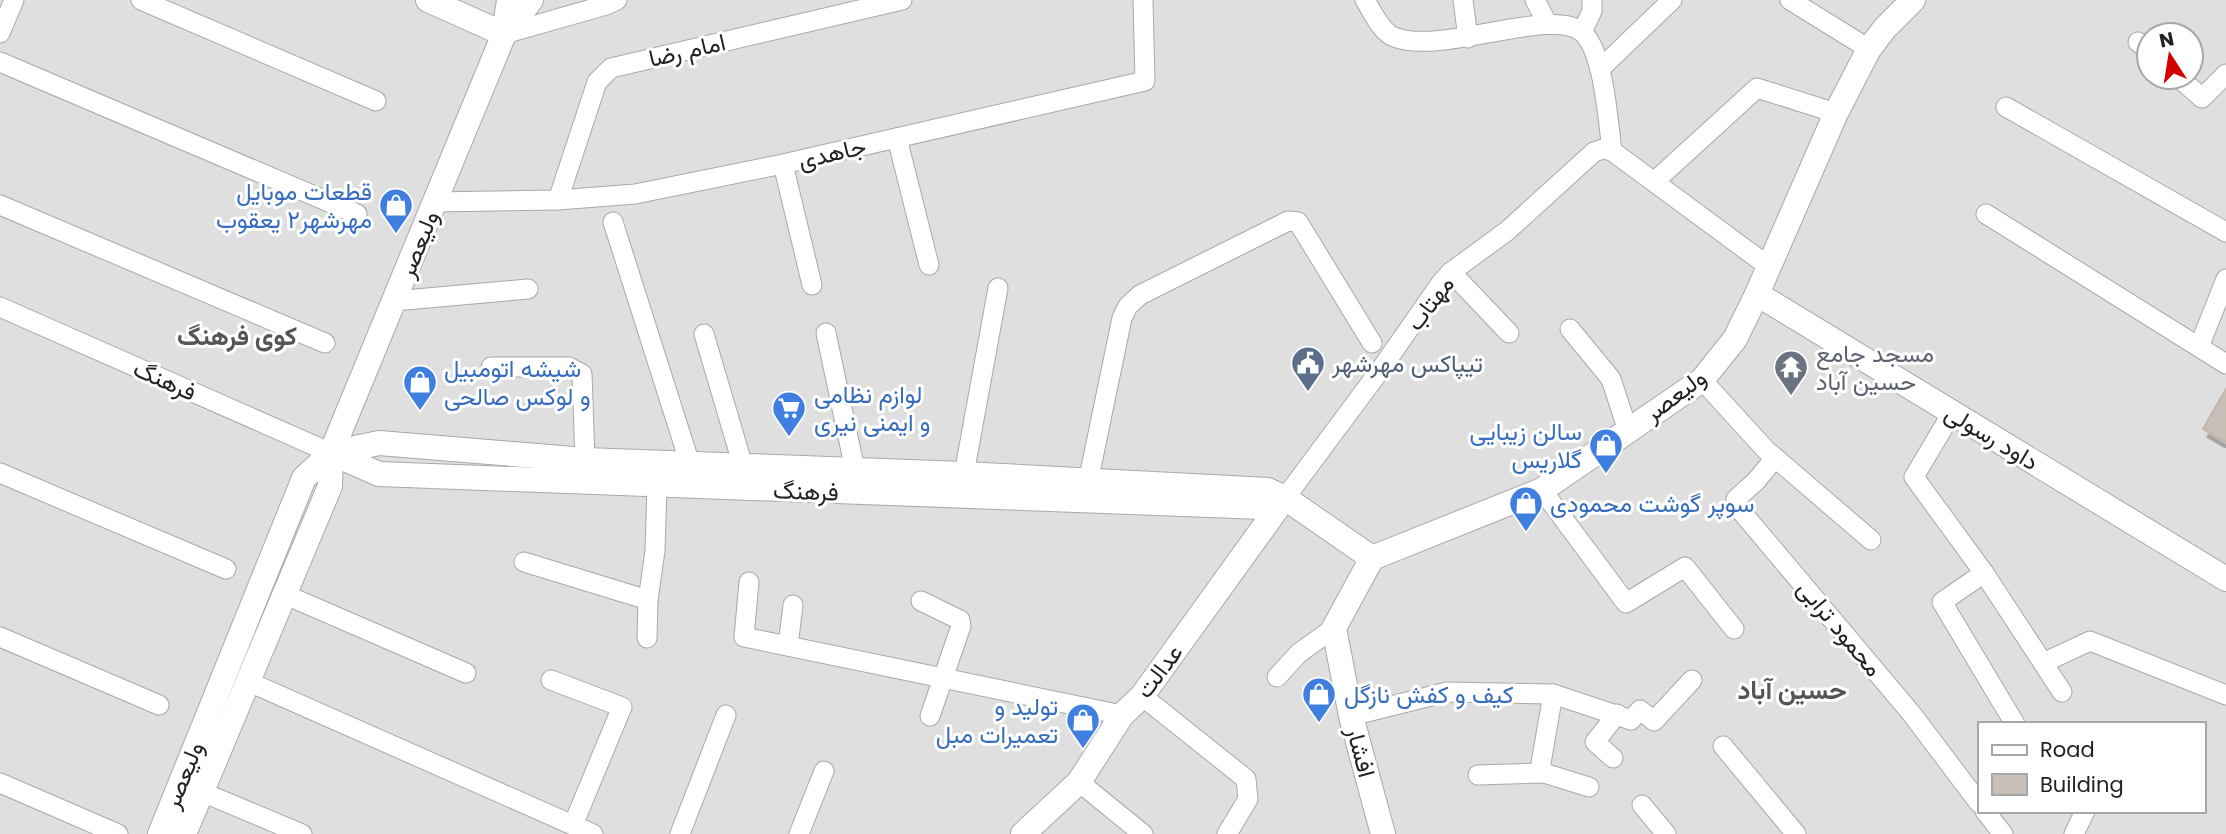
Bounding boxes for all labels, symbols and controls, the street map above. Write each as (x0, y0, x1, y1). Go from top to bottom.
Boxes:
north arrow (2135, 21, 2205, 91)
street label: امام رضا (645, 25, 729, 75)
text: N (2157, 25, 2176, 55)
street label: جاهدی (795, 129, 869, 177)
place label: قطعات موبایل مهرشهر۲ یعقوب (216, 175, 372, 236)
shop icon: قطعات موبایل مهرشهر۲ یعقوب (377, 186, 415, 235)
street label: ولیعصر (389, 205, 446, 284)
street label: مهتاب (1398, 269, 1462, 337)
district label: کوی فرهنگ (177, 318, 297, 354)
place label: مسجد جامع حسین آباد (1816, 337, 1934, 398)
public building icon: تیپاکس مهرشهر (1289, 344, 1327, 393)
place label: تیپاکس مهرشهر (1331, 347, 1483, 380)
temple icon: مسجد جامع حسین آباد (1772, 348, 1810, 397)
street label: فرهنگ (128, 352, 202, 408)
place label: شیشه اتومبیل و لوکس صالحی (444, 352, 591, 413)
street label: ولیعصر (1636, 361, 1713, 430)
shop icon: شیشه اتومبیل و لوکس صالحی (401, 363, 439, 412)
place label: لوازم نظامی و ایمنی نیری (814, 378, 931, 439)
supermarket icon: لوازم نظامی و ایمنی نیری (770, 389, 808, 438)
street label: داود رسولی (1939, 396, 2045, 478)
place label: سالن زیبایی گلاریس (1470, 415, 1582, 476)
shop icon: سالن زیبایی گلاریس (1587, 426, 1625, 475)
street label: فرهنگ (773, 473, 839, 509)
shop icon: سوپر گوشت محمودی (1507, 484, 1545, 533)
place label: سوپر گوشت محمودی (1550, 487, 1755, 520)
street label: محمود ترابی (1790, 573, 1890, 683)
street label: عدالت (1128, 637, 1190, 705)
district label: حسین آباد (1737, 672, 1847, 708)
shop icon: کیف و کفش نازگل (1300, 675, 1338, 724)
place label: کیف و کفش نازگل (1344, 678, 1514, 711)
place label: تولید و تعمیرات مبل (936, 690, 1058, 751)
shop icon: تولید و تعمیرات مبل (1064, 701, 1102, 750)
street label: افشار (1338, 722, 1384, 781)
legend (1978, 722, 2205, 813)
text: Road (2040, 735, 2095, 764)
street label: ولیعصر (154, 736, 211, 815)
text: Building (2040, 770, 2124, 799)

